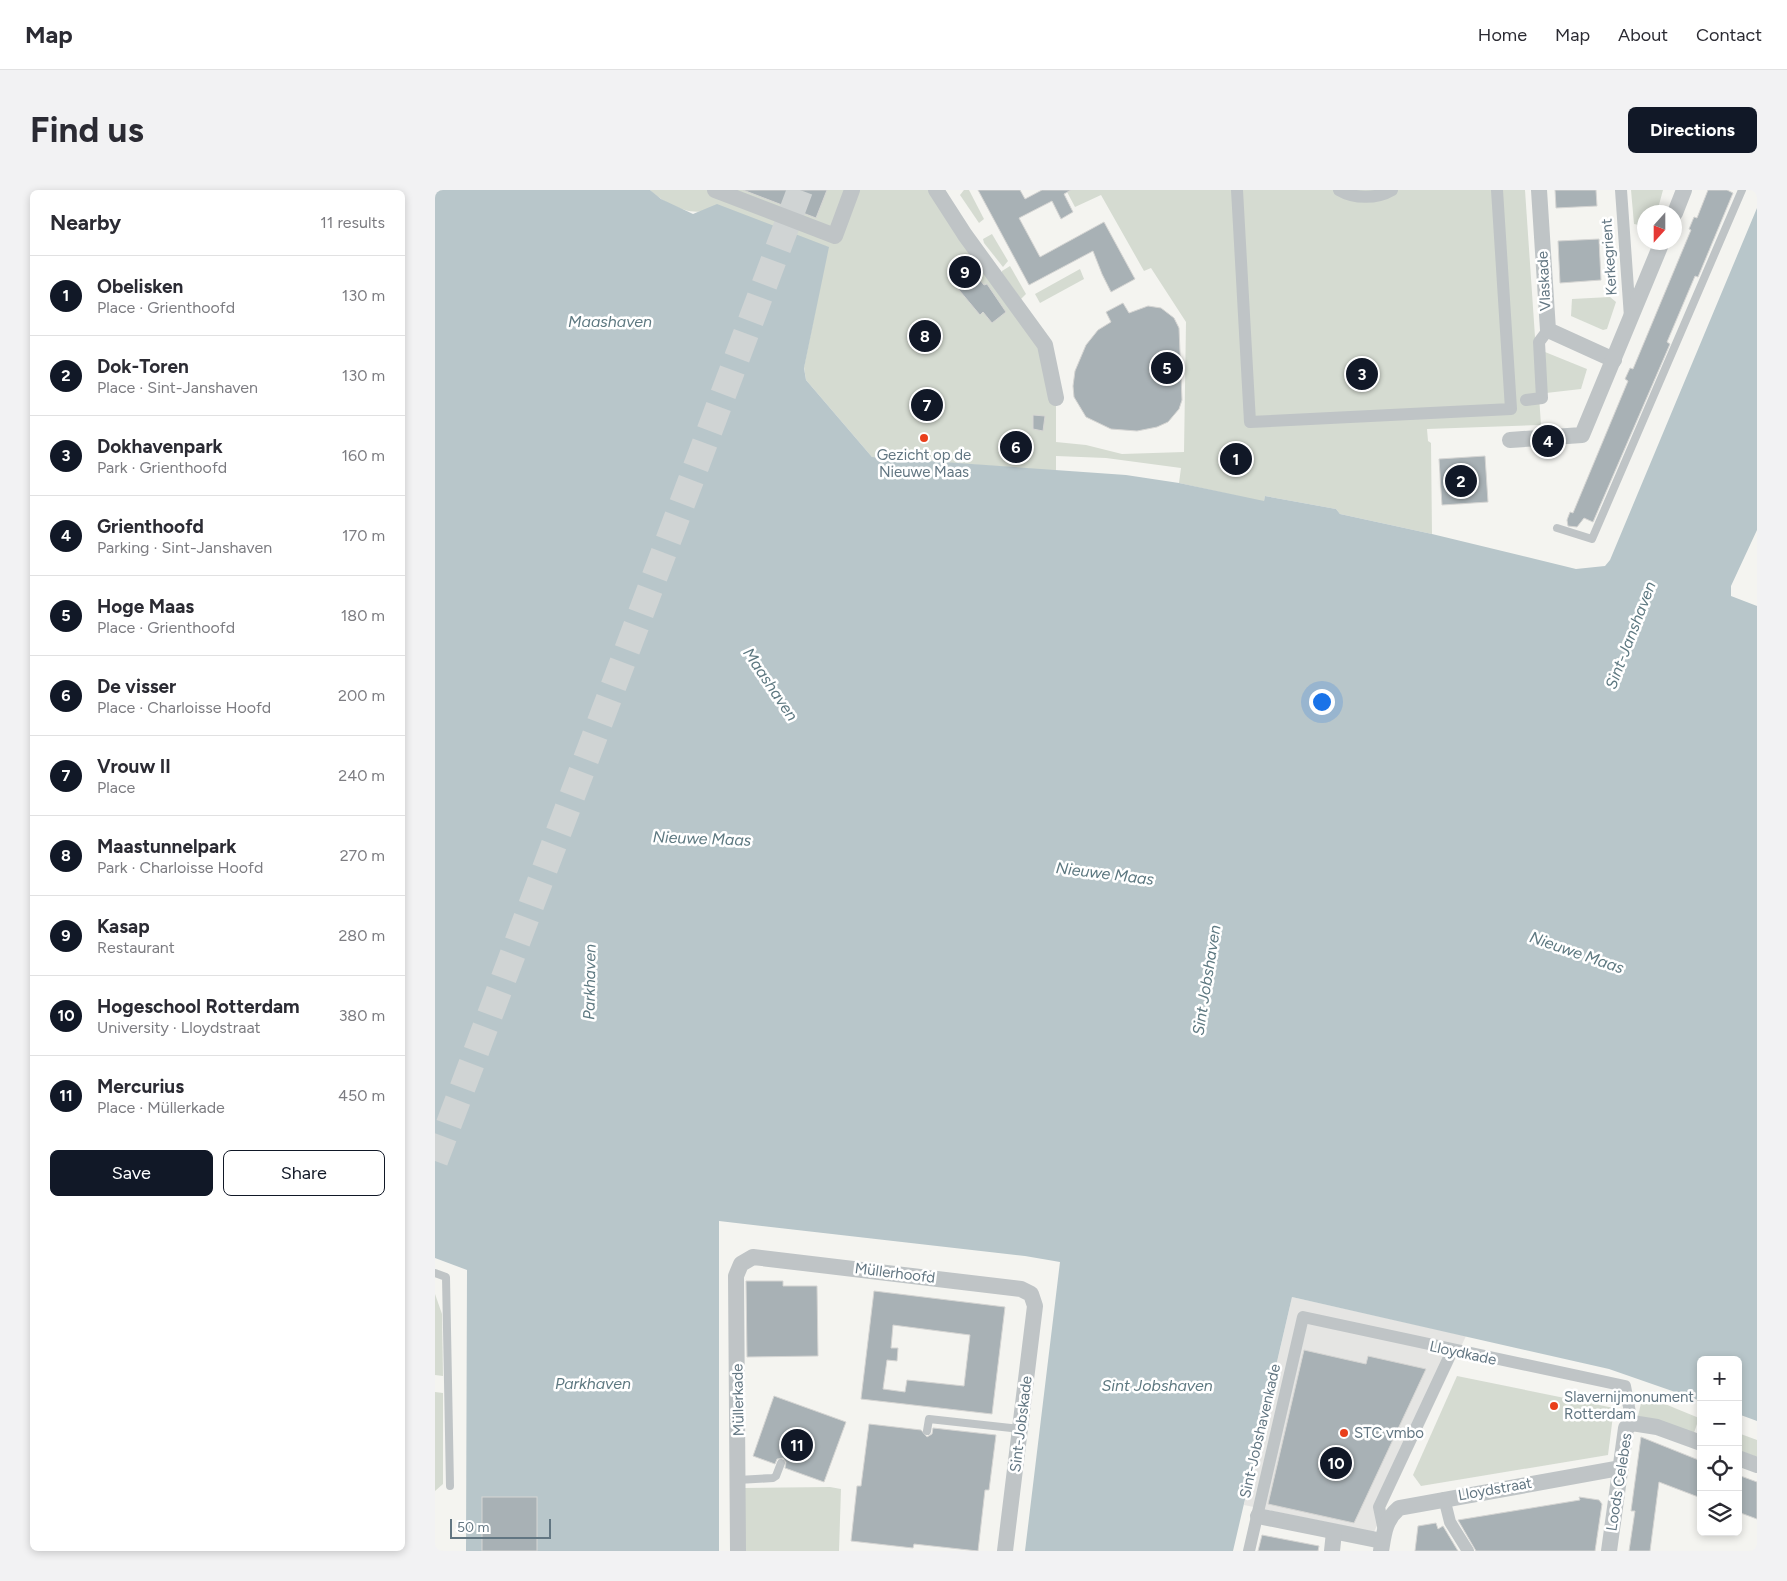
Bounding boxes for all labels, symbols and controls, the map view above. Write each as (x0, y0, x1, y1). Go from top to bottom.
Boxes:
text: Map (25, 20, 73, 49)
text: Home (1478, 24, 1527, 46)
text: Map (1555, 24, 1590, 46)
text: About (1618, 24, 1668, 46)
text: Contact (1696, 24, 1762, 46)
button: Directions (1628, 107, 1757, 153)
text: Find us (30, 109, 144, 151)
north arrow (1637, 205, 1682, 250)
text: Nearby (50, 210, 121, 235)
text: 11 results (320, 213, 385, 232)
street label: Kerkegrient (1597, 218, 1621, 296)
street label: Vlaskade (1533, 251, 1555, 311)
pin: 9 (949, 253, 981, 291)
text: Obelisken (97, 275, 183, 298)
text: 1 (63, 286, 69, 305)
text: 130 m (342, 286, 385, 305)
text: Place · Grienthoofd (97, 298, 235, 317)
water label: Maashaven (568, 312, 652, 331)
pin: 8 (909, 317, 941, 355)
pin: 5 (1151, 349, 1183, 387)
text: Dok-Toren (97, 355, 189, 378)
pin: 3 (1346, 355, 1378, 393)
text: 2 (61, 366, 71, 385)
text: 130 m (342, 366, 385, 385)
text: Place · Sint-Janshaven (97, 378, 258, 397)
pin: 7 (911, 386, 943, 424)
pin: 4 (1532, 422, 1564, 460)
pin: 6 (1000, 428, 1032, 466)
marker: Gezicht op de Nieuwe Maas (918, 432, 930, 444)
text: Dokhavenpark (97, 435, 223, 458)
pin: 1 (1220, 440, 1252, 478)
text: 3 (62, 446, 70, 465)
text: 160 m (342, 446, 385, 465)
place label: Gezicht op de Nieuwe Maas (877, 446, 971, 481)
text: Park · Grienthoofd (97, 458, 227, 477)
pin: 2 (1445, 462, 1477, 500)
text: Grienthoofd (97, 515, 204, 538)
text: 4 (61, 526, 71, 545)
text: 170 m (342, 526, 385, 545)
text: Parking · Sint-Janshaven (97, 538, 272, 557)
water label: Sint-Janshaven (1601, 579, 1660, 692)
text: Hoge Maas (97, 595, 194, 618)
text: 5 (61, 606, 71, 625)
text: 180 m (341, 606, 385, 625)
text: Place · Grienthoofd (97, 618, 235, 637)
water label: Maashaven (739, 644, 802, 724)
text: De visser (97, 675, 176, 698)
text: 6 (61, 686, 71, 705)
text: 200 m (338, 686, 385, 705)
your location (1309, 689, 1335, 715)
text: Place · Charloisse Hoofd (97, 698, 271, 717)
text: Vrouw II (97, 755, 171, 778)
text: 7 (62, 766, 70, 785)
text: 240 m (338, 766, 385, 785)
text: Place (97, 778, 135, 797)
water label: Nieuwe Maas (652, 827, 752, 850)
text: Maastunnelpark (97, 835, 237, 858)
text: 8 (61, 846, 71, 865)
text: 270 m (340, 846, 385, 865)
text: Park · Charloisse Hoofd (97, 858, 263, 877)
water label: Nieuwe Maas (1055, 858, 1156, 889)
text: Kasap (97, 915, 150, 938)
water label: Sint Jobshaven (1188, 924, 1225, 1037)
text: 9 (61, 926, 71, 945)
text: 280 m (338, 926, 385, 945)
water label: Nieuwe Maas (1527, 927, 1627, 978)
text: Restaurant (97, 938, 175, 957)
water label: Parkhaven (579, 944, 600, 1020)
text: Hogeschool Rotterdam (97, 995, 300, 1018)
text: 10 (57, 1006, 75, 1025)
text: 380 m (339, 1006, 385, 1025)
text: University · Lloydstraat (97, 1018, 261, 1037)
text: Mercurius (97, 1075, 184, 1098)
text: 11 (59, 1086, 73, 1105)
text: 450 m (338, 1086, 385, 1105)
text: Place · Müllerkade (97, 1098, 225, 1117)
button: Save (50, 1150, 213, 1196)
button: Share (223, 1150, 385, 1196)
street label: Müllerhoofd (854, 1259, 936, 1287)
street label: Lloydkade (1428, 1337, 1498, 1369)
map controls (1697, 1356, 1742, 1536)
button: + (1697, 1356, 1742, 1401)
street label: Sint-Jobshavenkade (1236, 1362, 1284, 1500)
street label: Müllerkade (728, 1364, 748, 1436)
water label: Parkhaven (555, 1374, 631, 1393)
street label: Sint-Jobskade (1006, 1375, 1036, 1473)
water label: Sint Jobshaven (1101, 1376, 1213, 1395)
place label: Slavernijmonument Rotterdam (1564, 1388, 1694, 1423)
marker: Slavernijmonument Rotterdam (1548, 1400, 1560, 1412)
button: − (1697, 1401, 1742, 1446)
place label: STC vmbo (1354, 1424, 1424, 1442)
pin: 11 (781, 1426, 813, 1464)
marker: STC vmbo (1338, 1427, 1350, 1439)
street label: Loods Celebes (1602, 1432, 1636, 1532)
pin: 10 (1320, 1444, 1352, 1482)
button: locate (1697, 1446, 1742, 1491)
street label: Lloydstraat (1457, 1474, 1534, 1504)
button: layers (1697, 1491, 1742, 1536)
scale bar (450, 1516, 551, 1539)
text: 50 m (457, 1519, 489, 1536)

